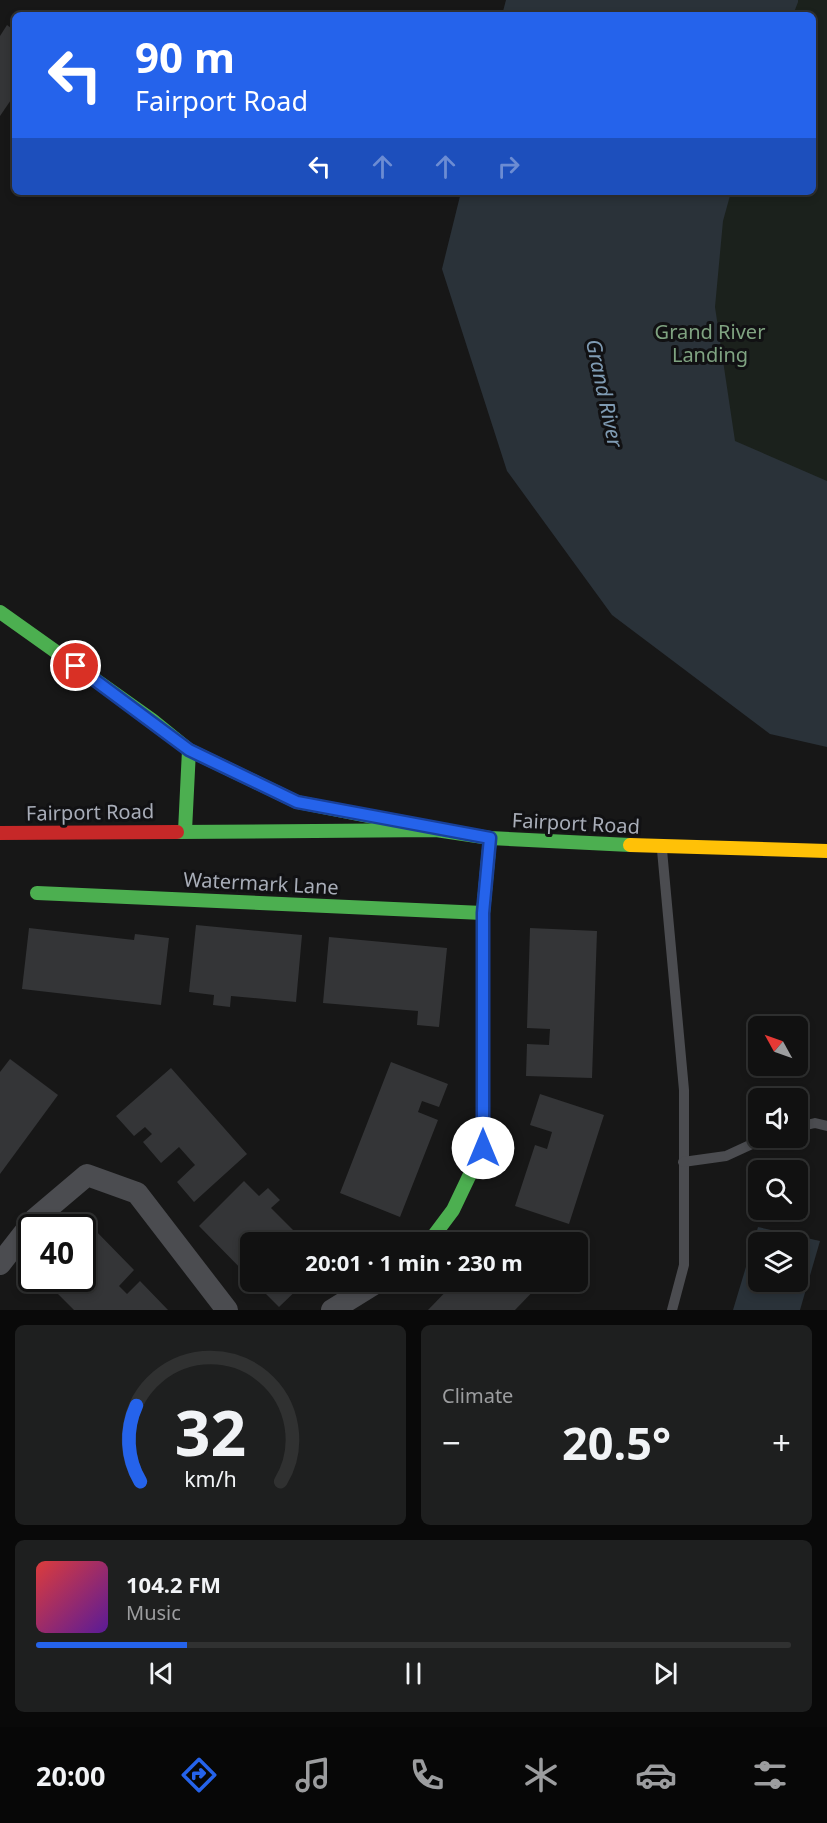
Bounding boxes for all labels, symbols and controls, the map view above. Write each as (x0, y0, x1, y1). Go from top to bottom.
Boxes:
text: 90 m (135, 28, 235, 85)
icon: left (36, 36, 114, 114)
text: Fairport Road (135, 82, 308, 119)
icon: left (303, 150, 336, 183)
icon: ahead (366, 150, 399, 183)
icon: ahead (429, 150, 462, 183)
icon: right (492, 150, 525, 183)
park label: Grand River Landing (655, 318, 765, 368)
water label: Grand River (580, 336, 630, 451)
pin (50, 640, 101, 691)
icon: arrive (59, 649, 92, 682)
street label: Fairport Road (26, 797, 154, 827)
street label: Fairport Road (511, 806, 641, 840)
street label: Watermark Lane (183, 865, 339, 901)
north arrow (748, 1016, 808, 1076)
map controls (748, 1016, 808, 1292)
button: sound (748, 1088, 808, 1148)
position arrow (451, 1116, 515, 1180)
button: search (748, 1160, 808, 1220)
speed limit sign: 40 (18, 1214, 96, 1292)
button: layers (748, 1232, 808, 1292)
text: 20:01 · 1 min · 230 m (305, 1247, 523, 1277)
text: Climate (442, 1382, 513, 1409)
text: 32 (175, 1389, 246, 1474)
text: 20.5° (562, 1412, 671, 1473)
text: − (442, 1420, 461, 1465)
text: + (772, 1420, 791, 1465)
text: km/h (184, 1464, 237, 1493)
text: 104.2 FM (126, 1569, 221, 1599)
text: Music (126, 1599, 181, 1626)
icon: previous (145, 1657, 178, 1690)
icon: pause (397, 1657, 430, 1690)
icon: next (649, 1657, 682, 1690)
icon: directions (178, 1754, 220, 1796)
icon: music (292, 1754, 334, 1796)
icon: phone (406, 1754, 448, 1796)
icon: climate (520, 1754, 562, 1796)
icon: car (635, 1754, 677, 1796)
icon: filters (749, 1754, 791, 1796)
text: 20:00 (36, 1757, 105, 1794)

